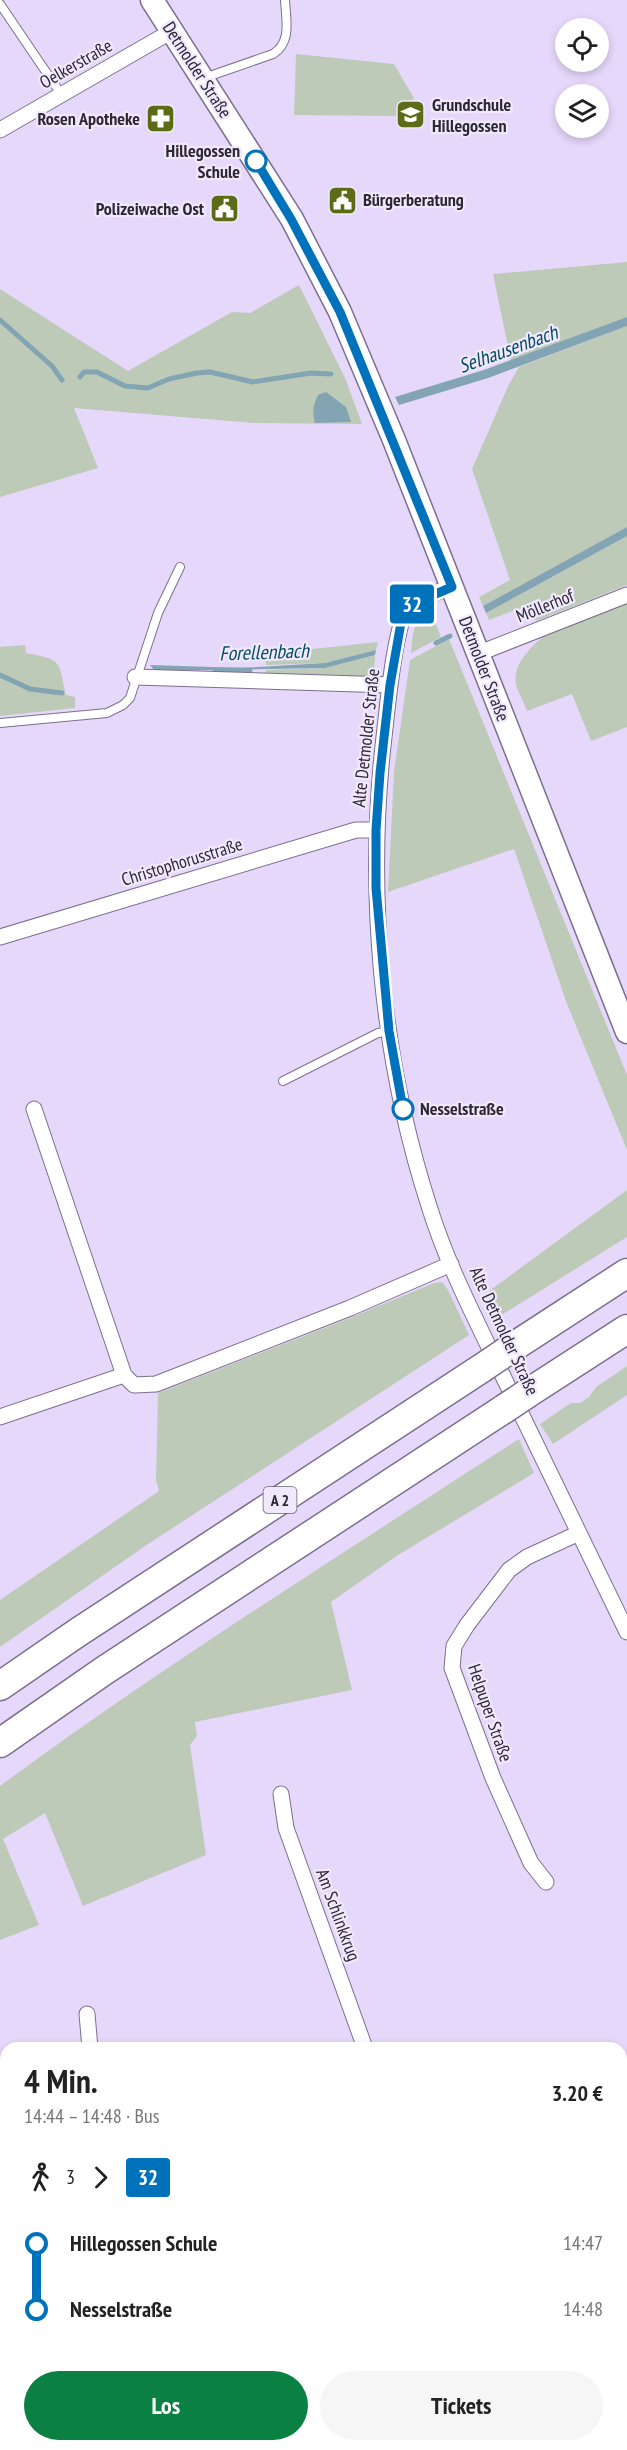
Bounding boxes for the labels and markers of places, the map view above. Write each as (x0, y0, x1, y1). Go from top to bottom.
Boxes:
place label: Grundschule Hillegossen (432, 93, 512, 137)
school or university icon: Grundschule Hillegossen (395, 99, 427, 131)
pharmacy icon: Rosen Apotheke (145, 103, 177, 135)
place label: Rosen Apotheke (37, 107, 140, 130)
place label: Hillegossen Schule (166, 139, 240, 183)
marker: Hillegossen Schule (245, 150, 267, 172)
public building icon: Bürgerberatung (326, 184, 358, 216)
place label: Bürgerberatung (363, 188, 464, 211)
public building icon: Polizeiwache Ost (209, 193, 241, 225)
place label: Polizeiwache Ost (96, 197, 205, 220)
place label: Nesselstraße (420, 1097, 504, 1120)
marker: Nesselstraße (392, 1098, 414, 1120)

